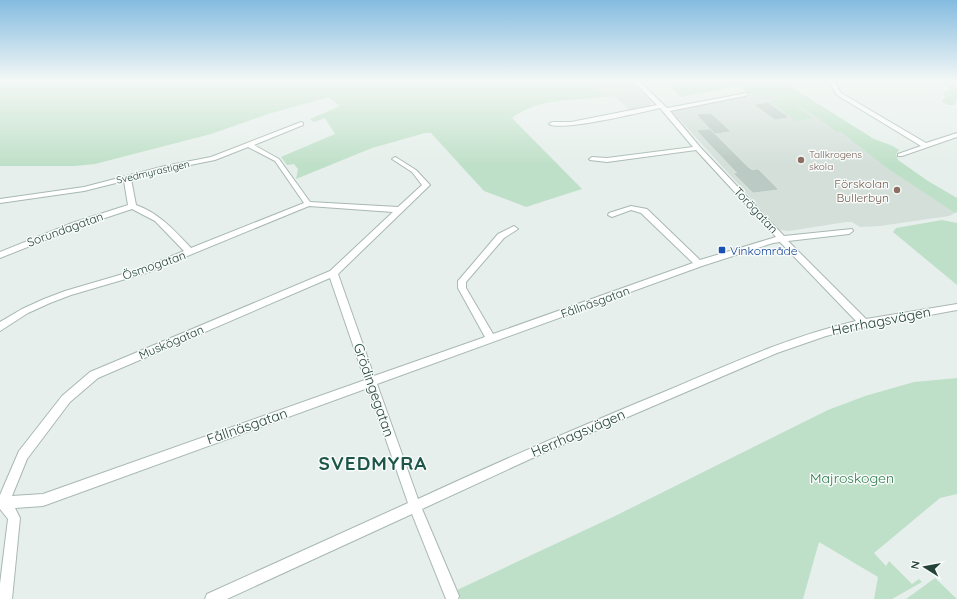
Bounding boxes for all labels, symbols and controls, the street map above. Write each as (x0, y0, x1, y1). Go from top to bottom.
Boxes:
place label: Tallkrogens skola (809, 148, 862, 173)
marker: Tallkrogens skola (796, 155, 806, 165)
street label: Svedmyrastigen (115, 157, 191, 187)
place label: Förskolan Bullerbyn (834, 176, 889, 205)
street label: Torögatan (731, 184, 781, 236)
marker: Förskolan Bullerbyn (892, 185, 902, 195)
street label: Sorundagatan (25, 208, 105, 250)
place label: Vinkområde (730, 243, 798, 258)
marker: Vinkområde (717, 245, 727, 255)
street label: Ösmogatan (120, 247, 188, 283)
street label: Fållnäsgatan (559, 283, 631, 321)
street label: Herrhagsvägen (830, 303, 932, 339)
street label: Muskögatan (136, 322, 206, 362)
street label: Grödingegatan (350, 341, 398, 439)
street label: Fållnäsgatan (204, 404, 290, 448)
street label: Herrhagsvägen (528, 405, 628, 461)
district label: SVEDMYRA (319, 451, 427, 475)
park label: Majroskogen (810, 469, 894, 487)
north arrow (905, 547, 945, 587)
text: N (908, 560, 923, 570)

